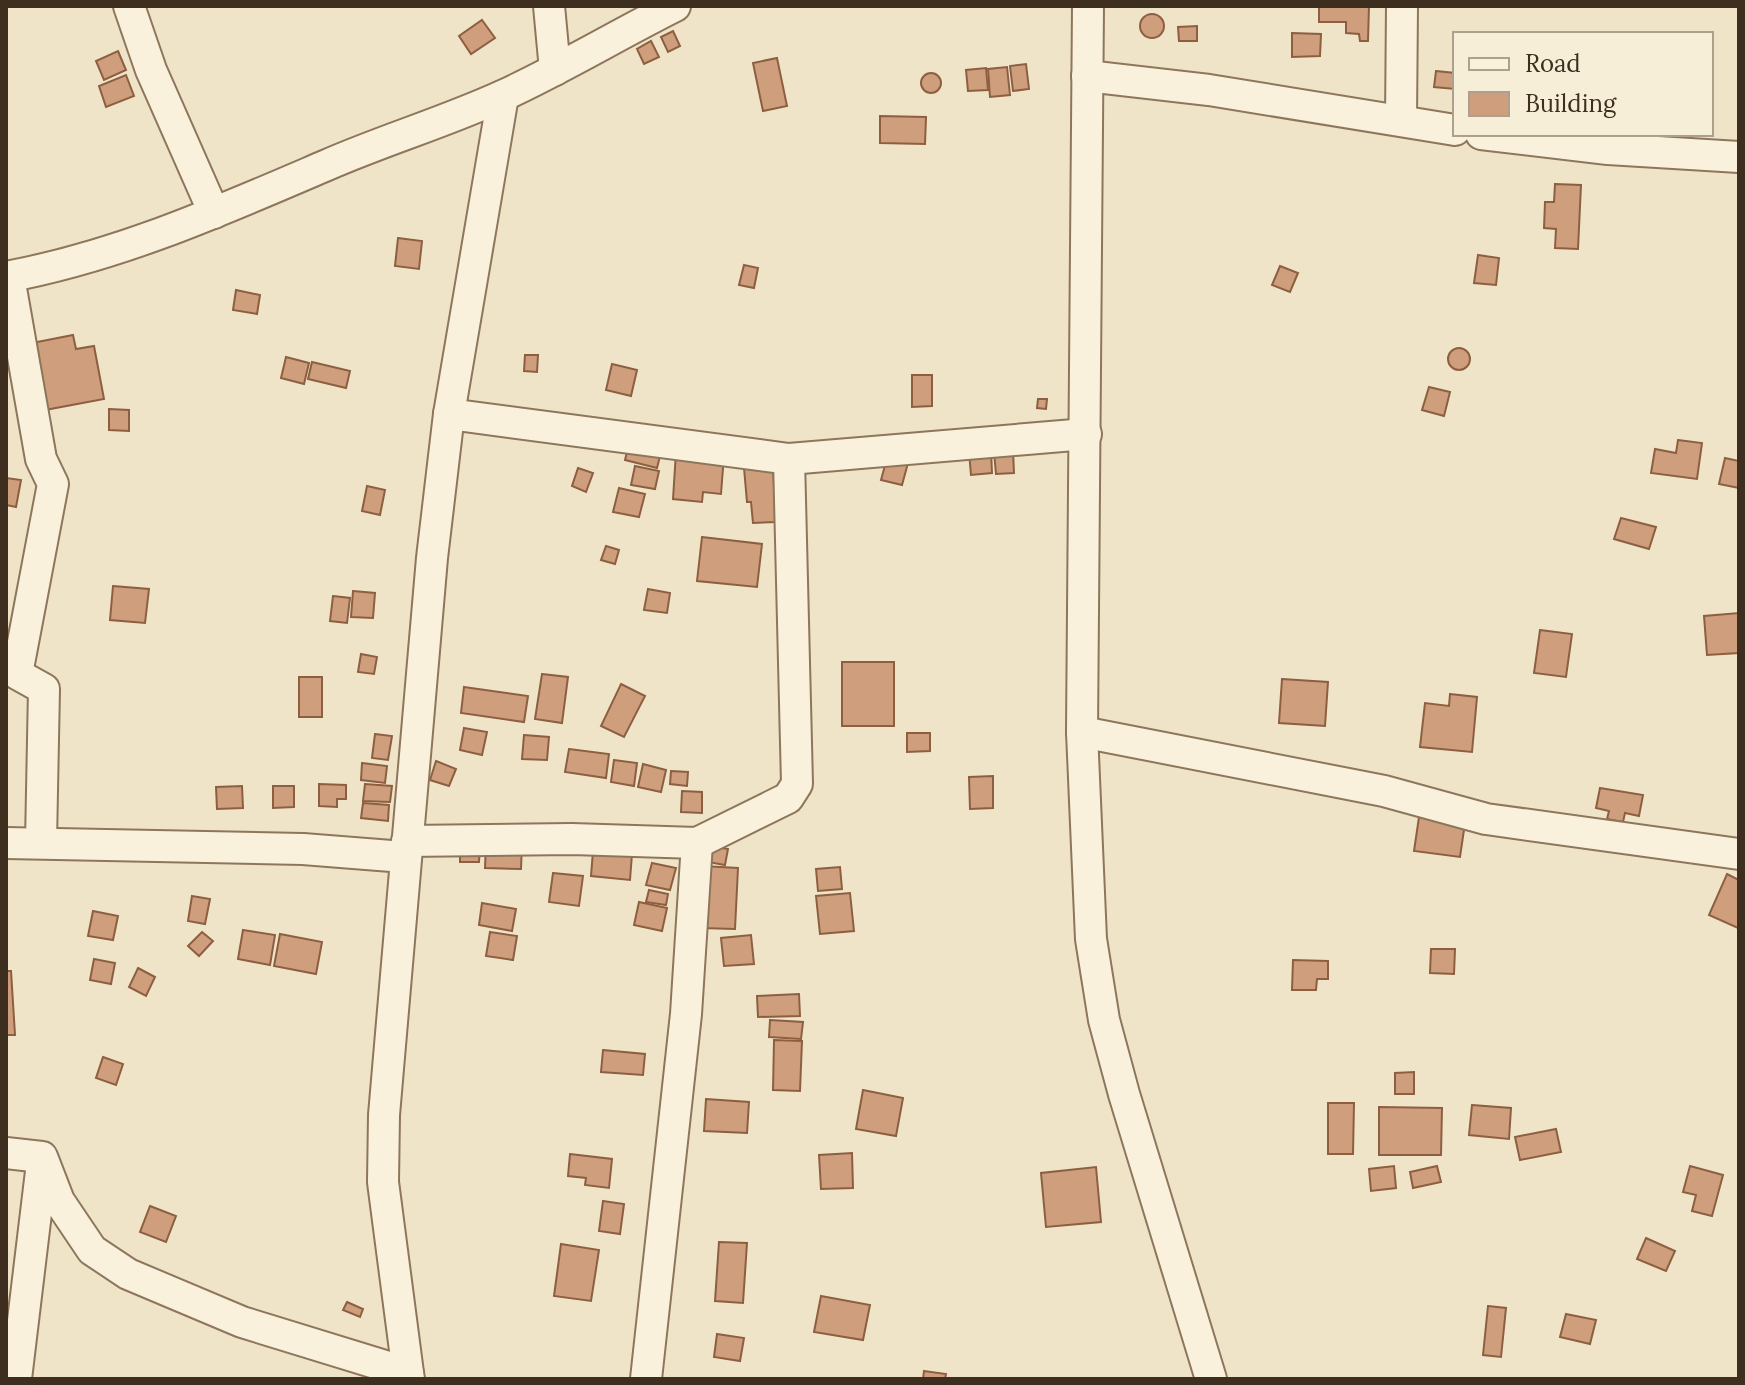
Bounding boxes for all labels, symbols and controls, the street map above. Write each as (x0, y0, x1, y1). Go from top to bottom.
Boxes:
legend (1453, 32, 1713, 136)
text: Road (1525, 48, 1581, 79)
text: Building (1525, 88, 1617, 119)

